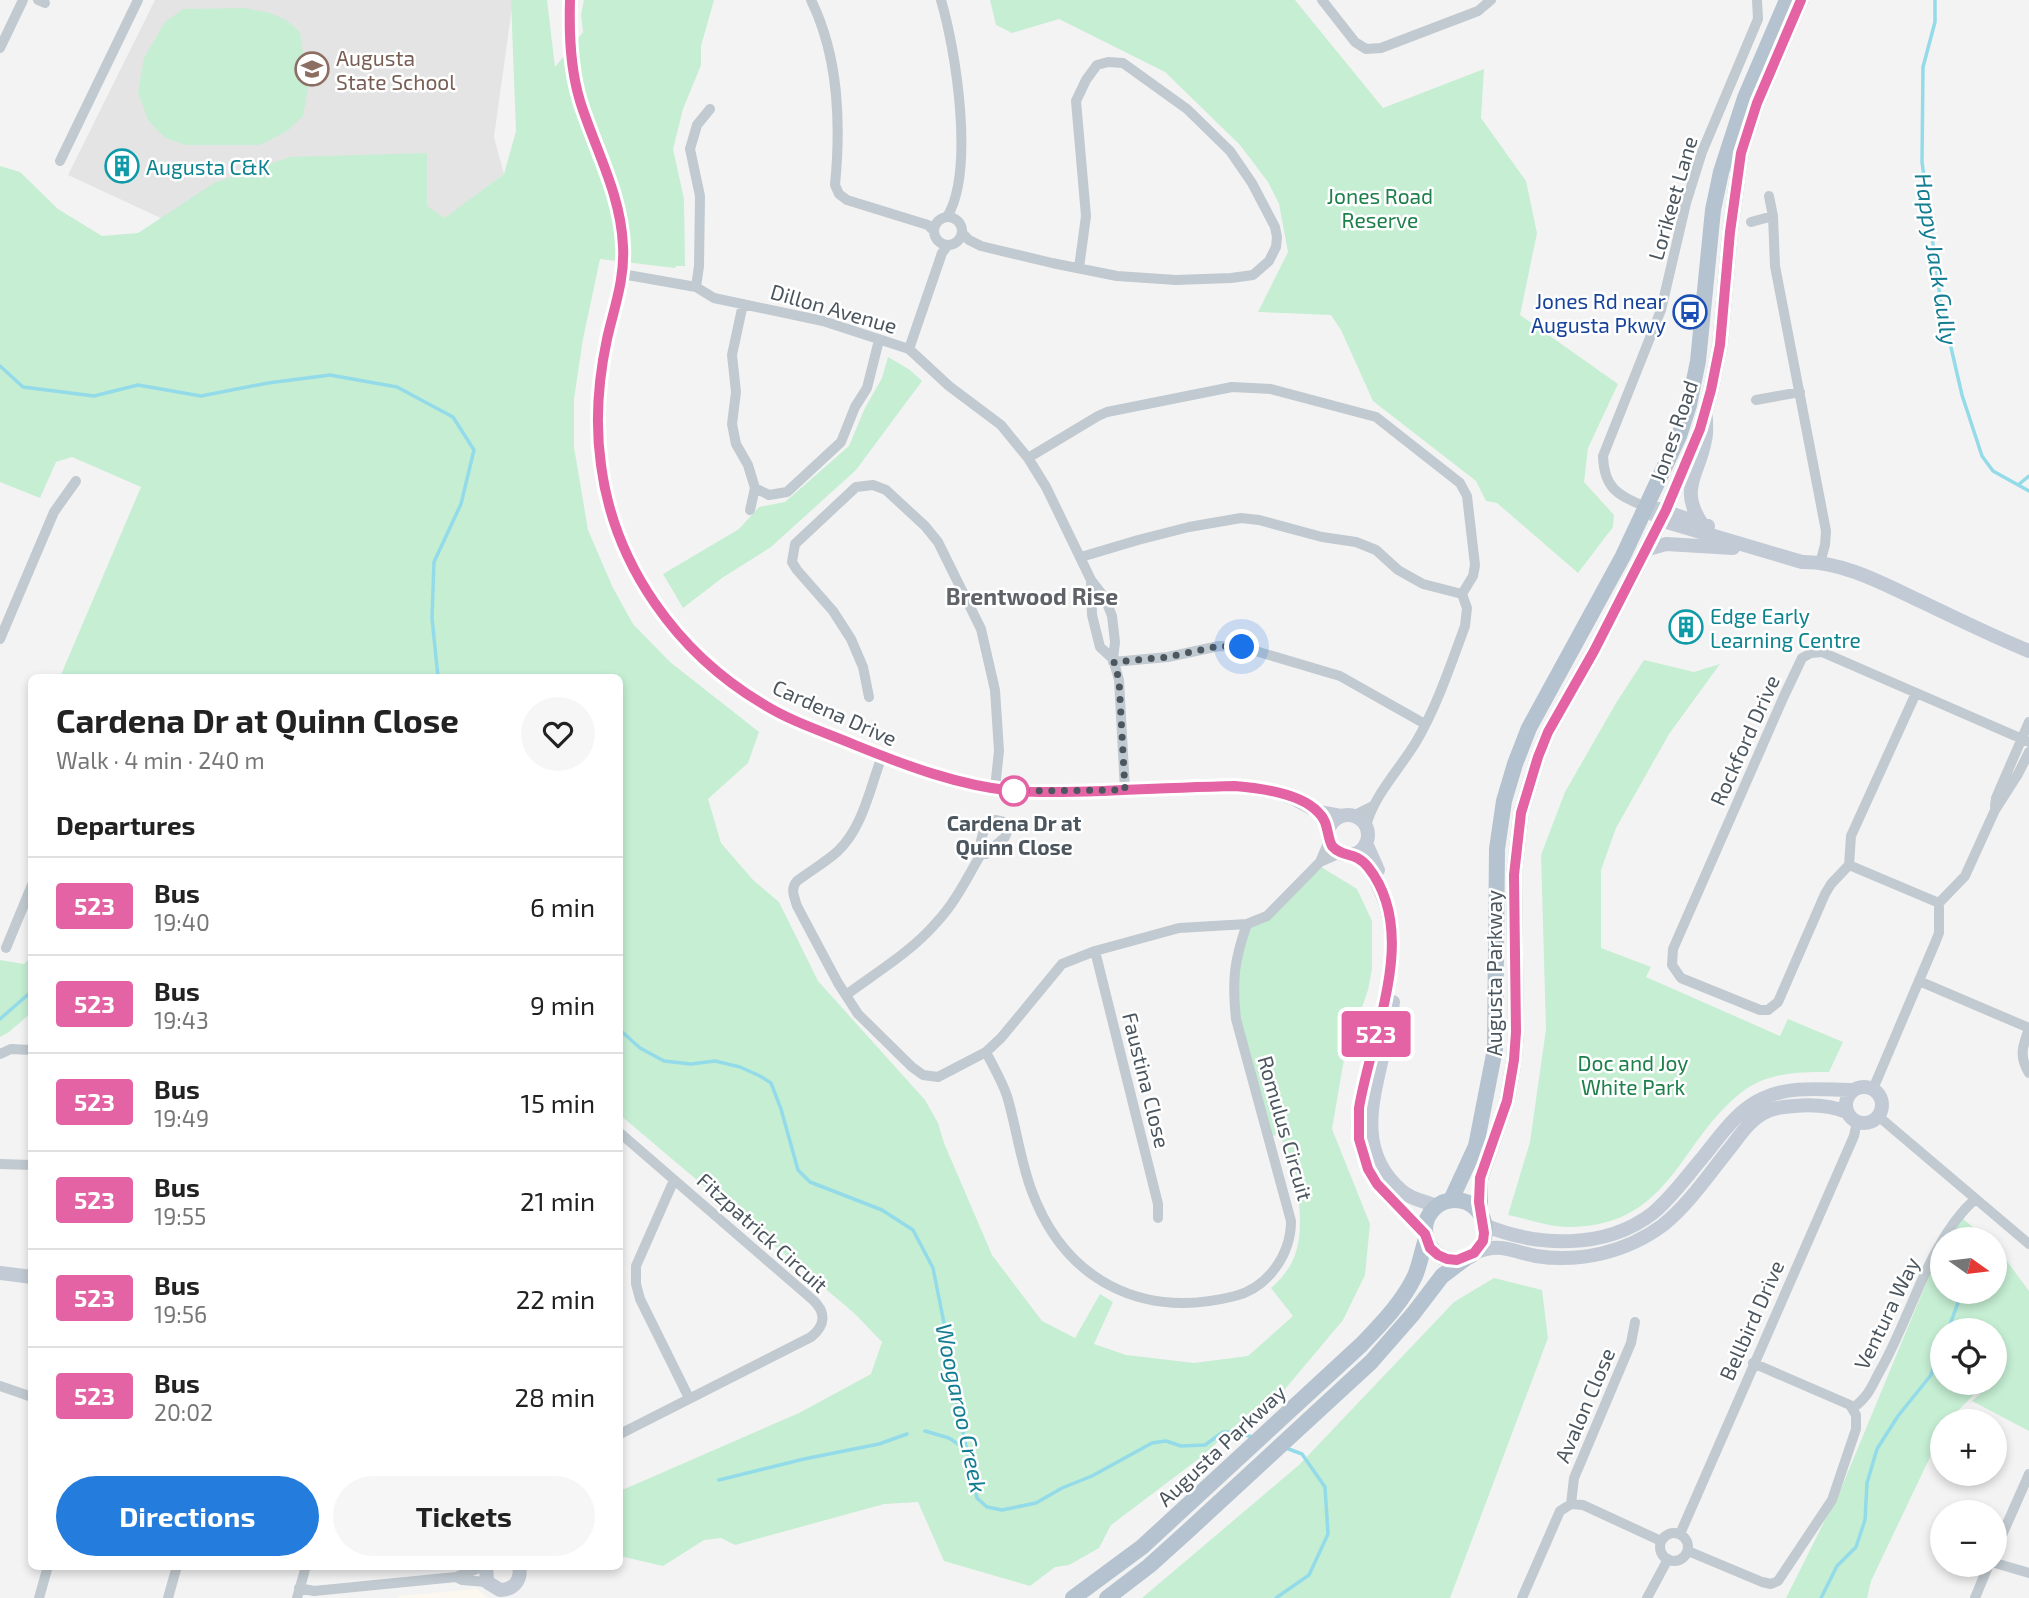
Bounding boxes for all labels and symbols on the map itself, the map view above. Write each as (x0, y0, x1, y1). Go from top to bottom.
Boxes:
place label: Augusta State School (336, 45, 456, 94)
school or university icon: Augusta State School (293, 50, 331, 88)
street label: Lorikeet Lane (1642, 133, 1702, 263)
building icon: Augusta C&K (103, 147, 141, 185)
place label: Augusta C&K (146, 154, 271, 179)
water label: Happy Jack Gully (1910, 171, 1965, 348)
park label: Jones Road Reserve (1327, 183, 1433, 232)
street label: Dillon Avenue (768, 278, 900, 338)
place label: Jones Rd near Augusta Pkwy (1531, 288, 1667, 337)
bus stop icon: Jones Rd near Augusta Pkwy (1671, 293, 1709, 331)
street label: Jones Road (1644, 377, 1702, 485)
district label: Brentwood Rise (946, 582, 1118, 610)
place label: Edge Early Learning Centre (1710, 603, 1861, 652)
building icon: Edge Early Learning Centre (1667, 608, 1705, 646)
your location (1224, 629, 1259, 664)
street label: Rockford Drive (1704, 671, 1784, 809)
street label: Cardena Drive (769, 673, 901, 751)
marker: Cardena Dr at Quinn Close (999, 776, 1029, 806)
place label: Cardena Dr at Quinn Close (947, 810, 1082, 860)
street label: Augusta Parkway (1481, 890, 1506, 1056)
street label: Faustina Close (1118, 1010, 1176, 1150)
line badge: 523 (1336, 1011, 1416, 1057)
park label: Doc and Joy White Park (1578, 1050, 1688, 1099)
street label: Romulus Circuit (1253, 1053, 1319, 1203)
street label: Fitzpatrick Circuit (693, 1167, 833, 1297)
north arrow (1930, 1227, 2007, 1304)
street label: Ventura Way (1848, 1253, 1924, 1373)
street label: Bellbird Drive (1713, 1256, 1789, 1384)
water label: Woogaroo Creek (930, 1321, 994, 1495)
street label: Avalon Close (1549, 1344, 1619, 1466)
street label: Augusta Parkway (1152, 1379, 1290, 1511)

